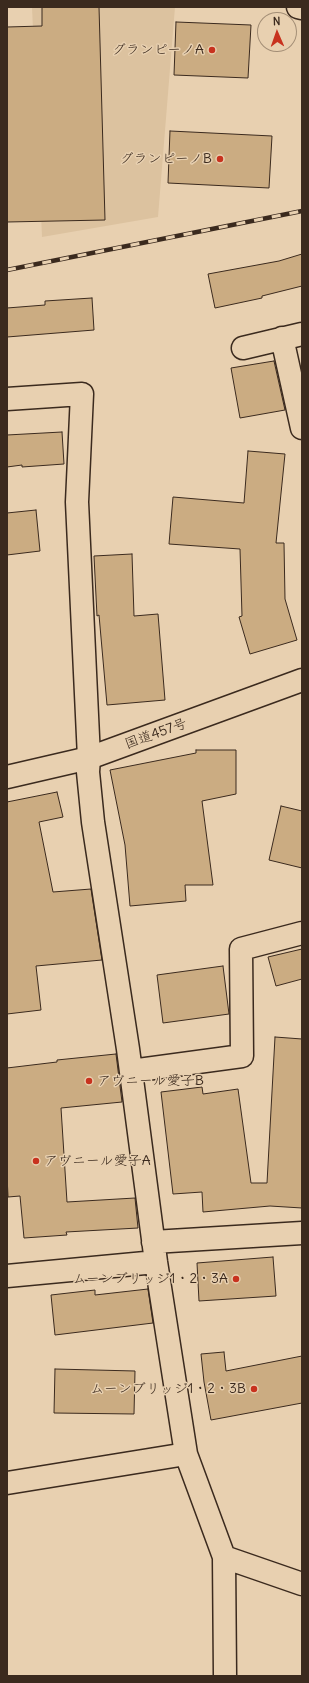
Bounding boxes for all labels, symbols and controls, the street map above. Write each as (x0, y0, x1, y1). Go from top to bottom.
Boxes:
north arrow (257, 12, 297, 52)
text: N (273, 14, 281, 28)
place label: グランピーノA (112, 42, 204, 58)
marker: グランピーノA (207, 45, 217, 55)
place label: グランピーノB (120, 151, 212, 167)
marker: グランピーノB (215, 154, 225, 164)
street label: 国道457号 (123, 715, 189, 753)
place label: アヴニール愛子B (97, 1073, 204, 1089)
marker: アヴニール愛子B (84, 1076, 94, 1086)
place label: アヴニール愛子A (44, 1153, 151, 1169)
marker: アヴニール愛子A (31, 1156, 41, 1166)
place label: ムーンブリッジ1・2・3A (72, 1271, 228, 1287)
marker: ムーンブリッジ1・2・3A (231, 1274, 241, 1284)
place label: ムーンブリッジ1・2・3B (90, 1381, 246, 1397)
marker: ムーンブリッジ1・2・3B (249, 1384, 259, 1394)

